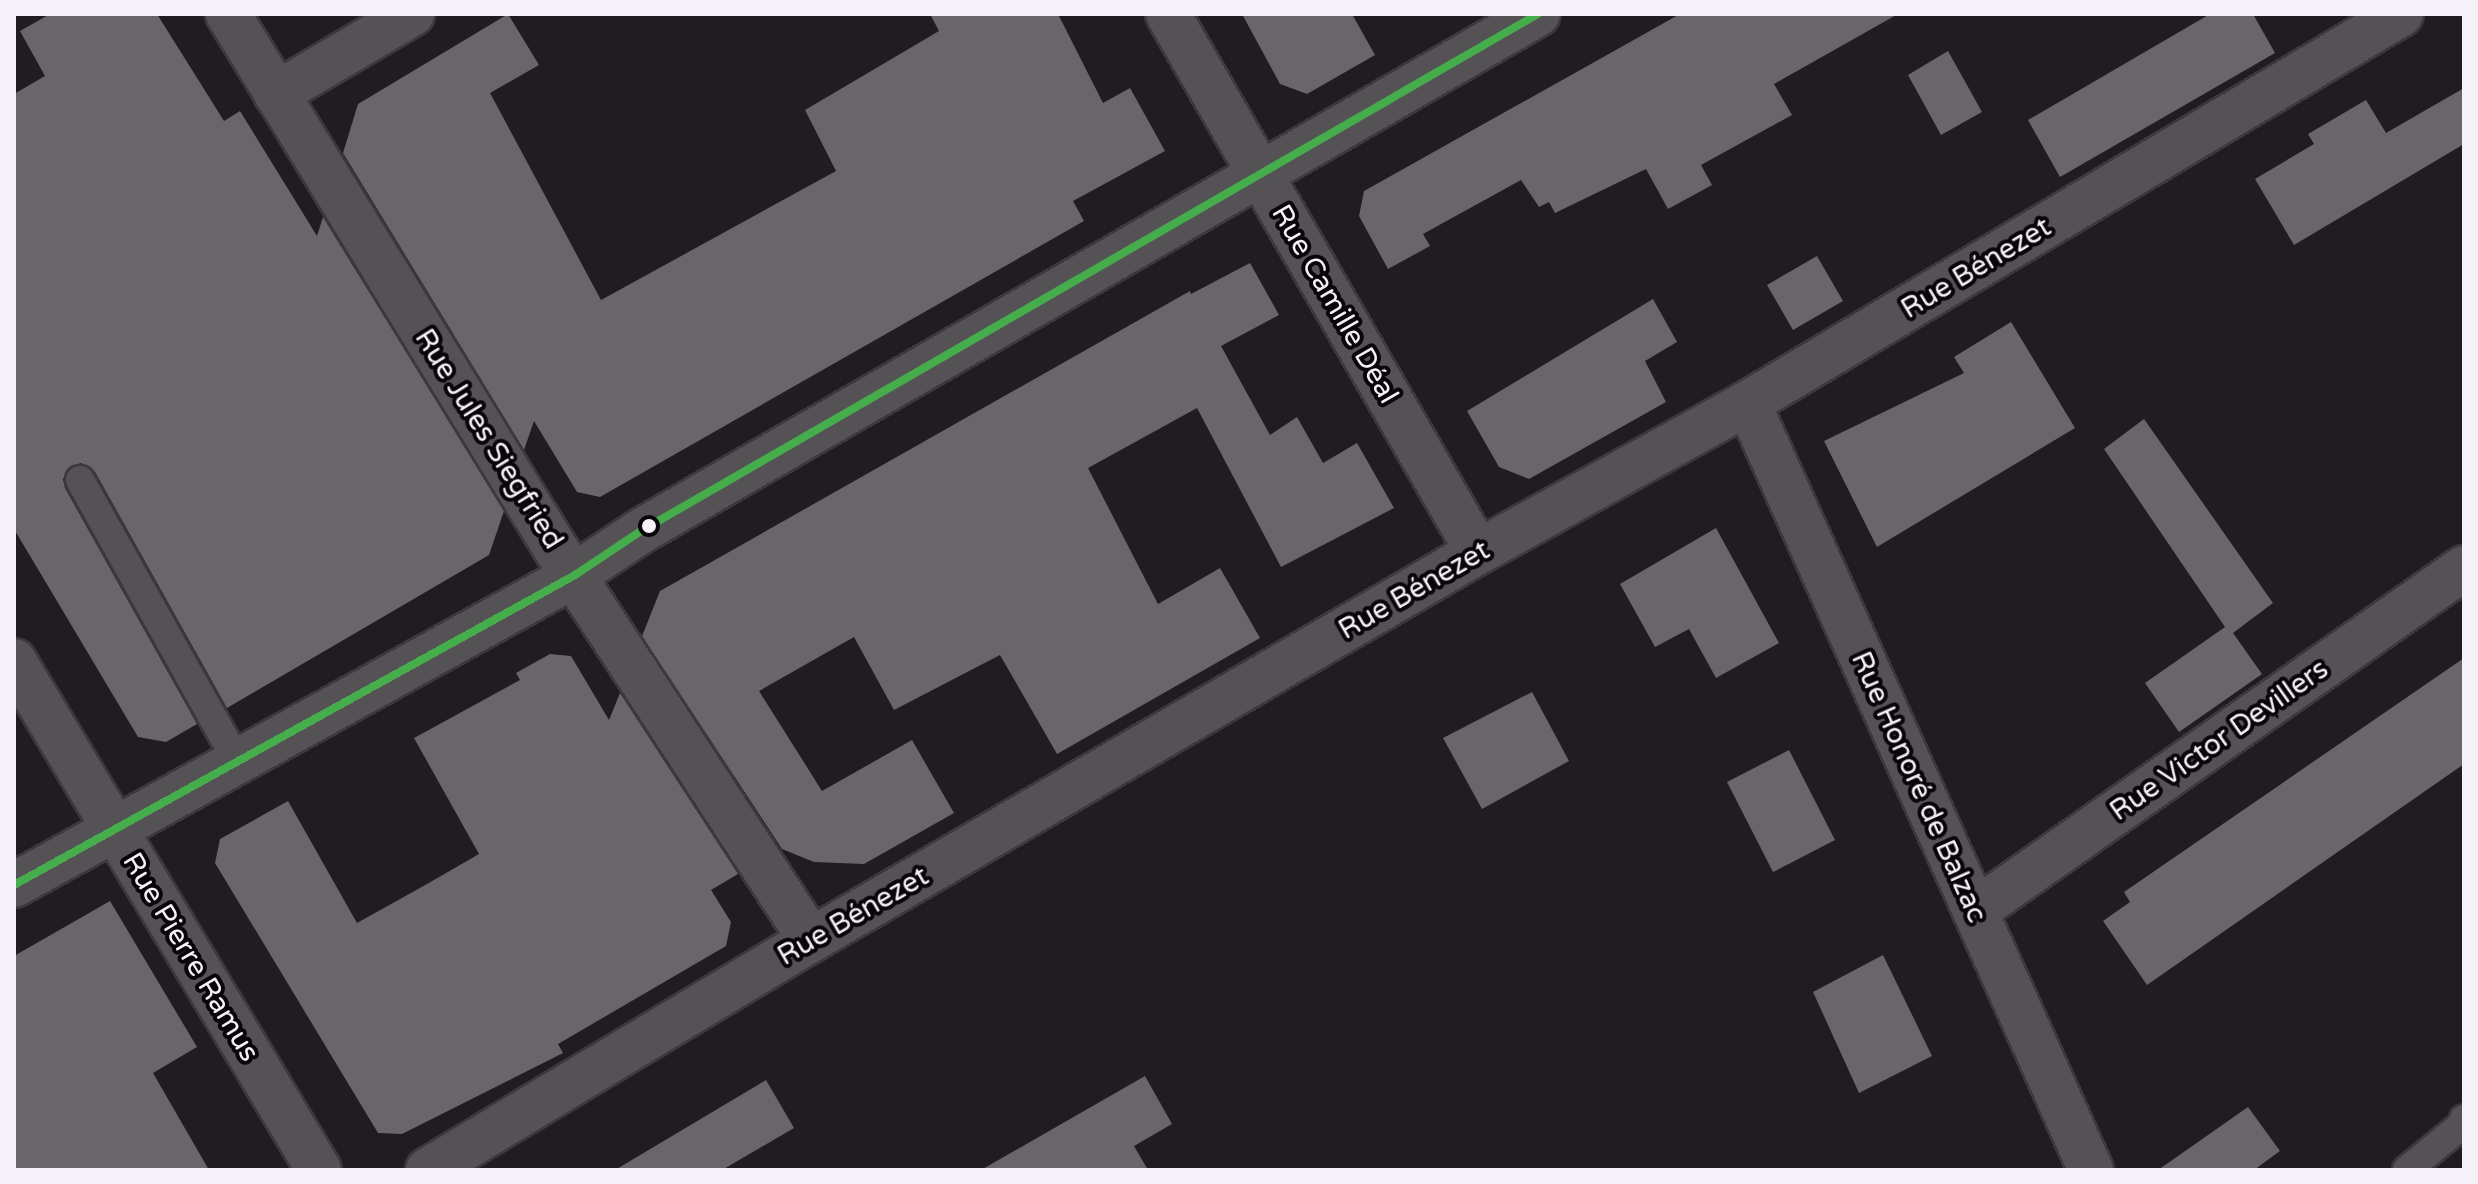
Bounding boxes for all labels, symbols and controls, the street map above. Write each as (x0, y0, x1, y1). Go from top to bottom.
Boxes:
street label: Rue Camille Déal (1264, 199, 1406, 409)
street label: Rue Bénezet (1895, 210, 2057, 326)
street label: Rue Jules Siegfried (408, 323, 570, 555)
unlabelled marker (641, 518, 657, 534)
street label: Rue Bénezet (1333, 533, 1495, 647)
street label: Rue Honoré de Balzac (1844, 646, 1994, 928)
street label: Rue Victor Devillers (2103, 652, 2335, 828)
street label: Rue Pierre Ramus (115, 847, 267, 1067)
street label: Rue Bénezet (772, 859, 934, 973)

